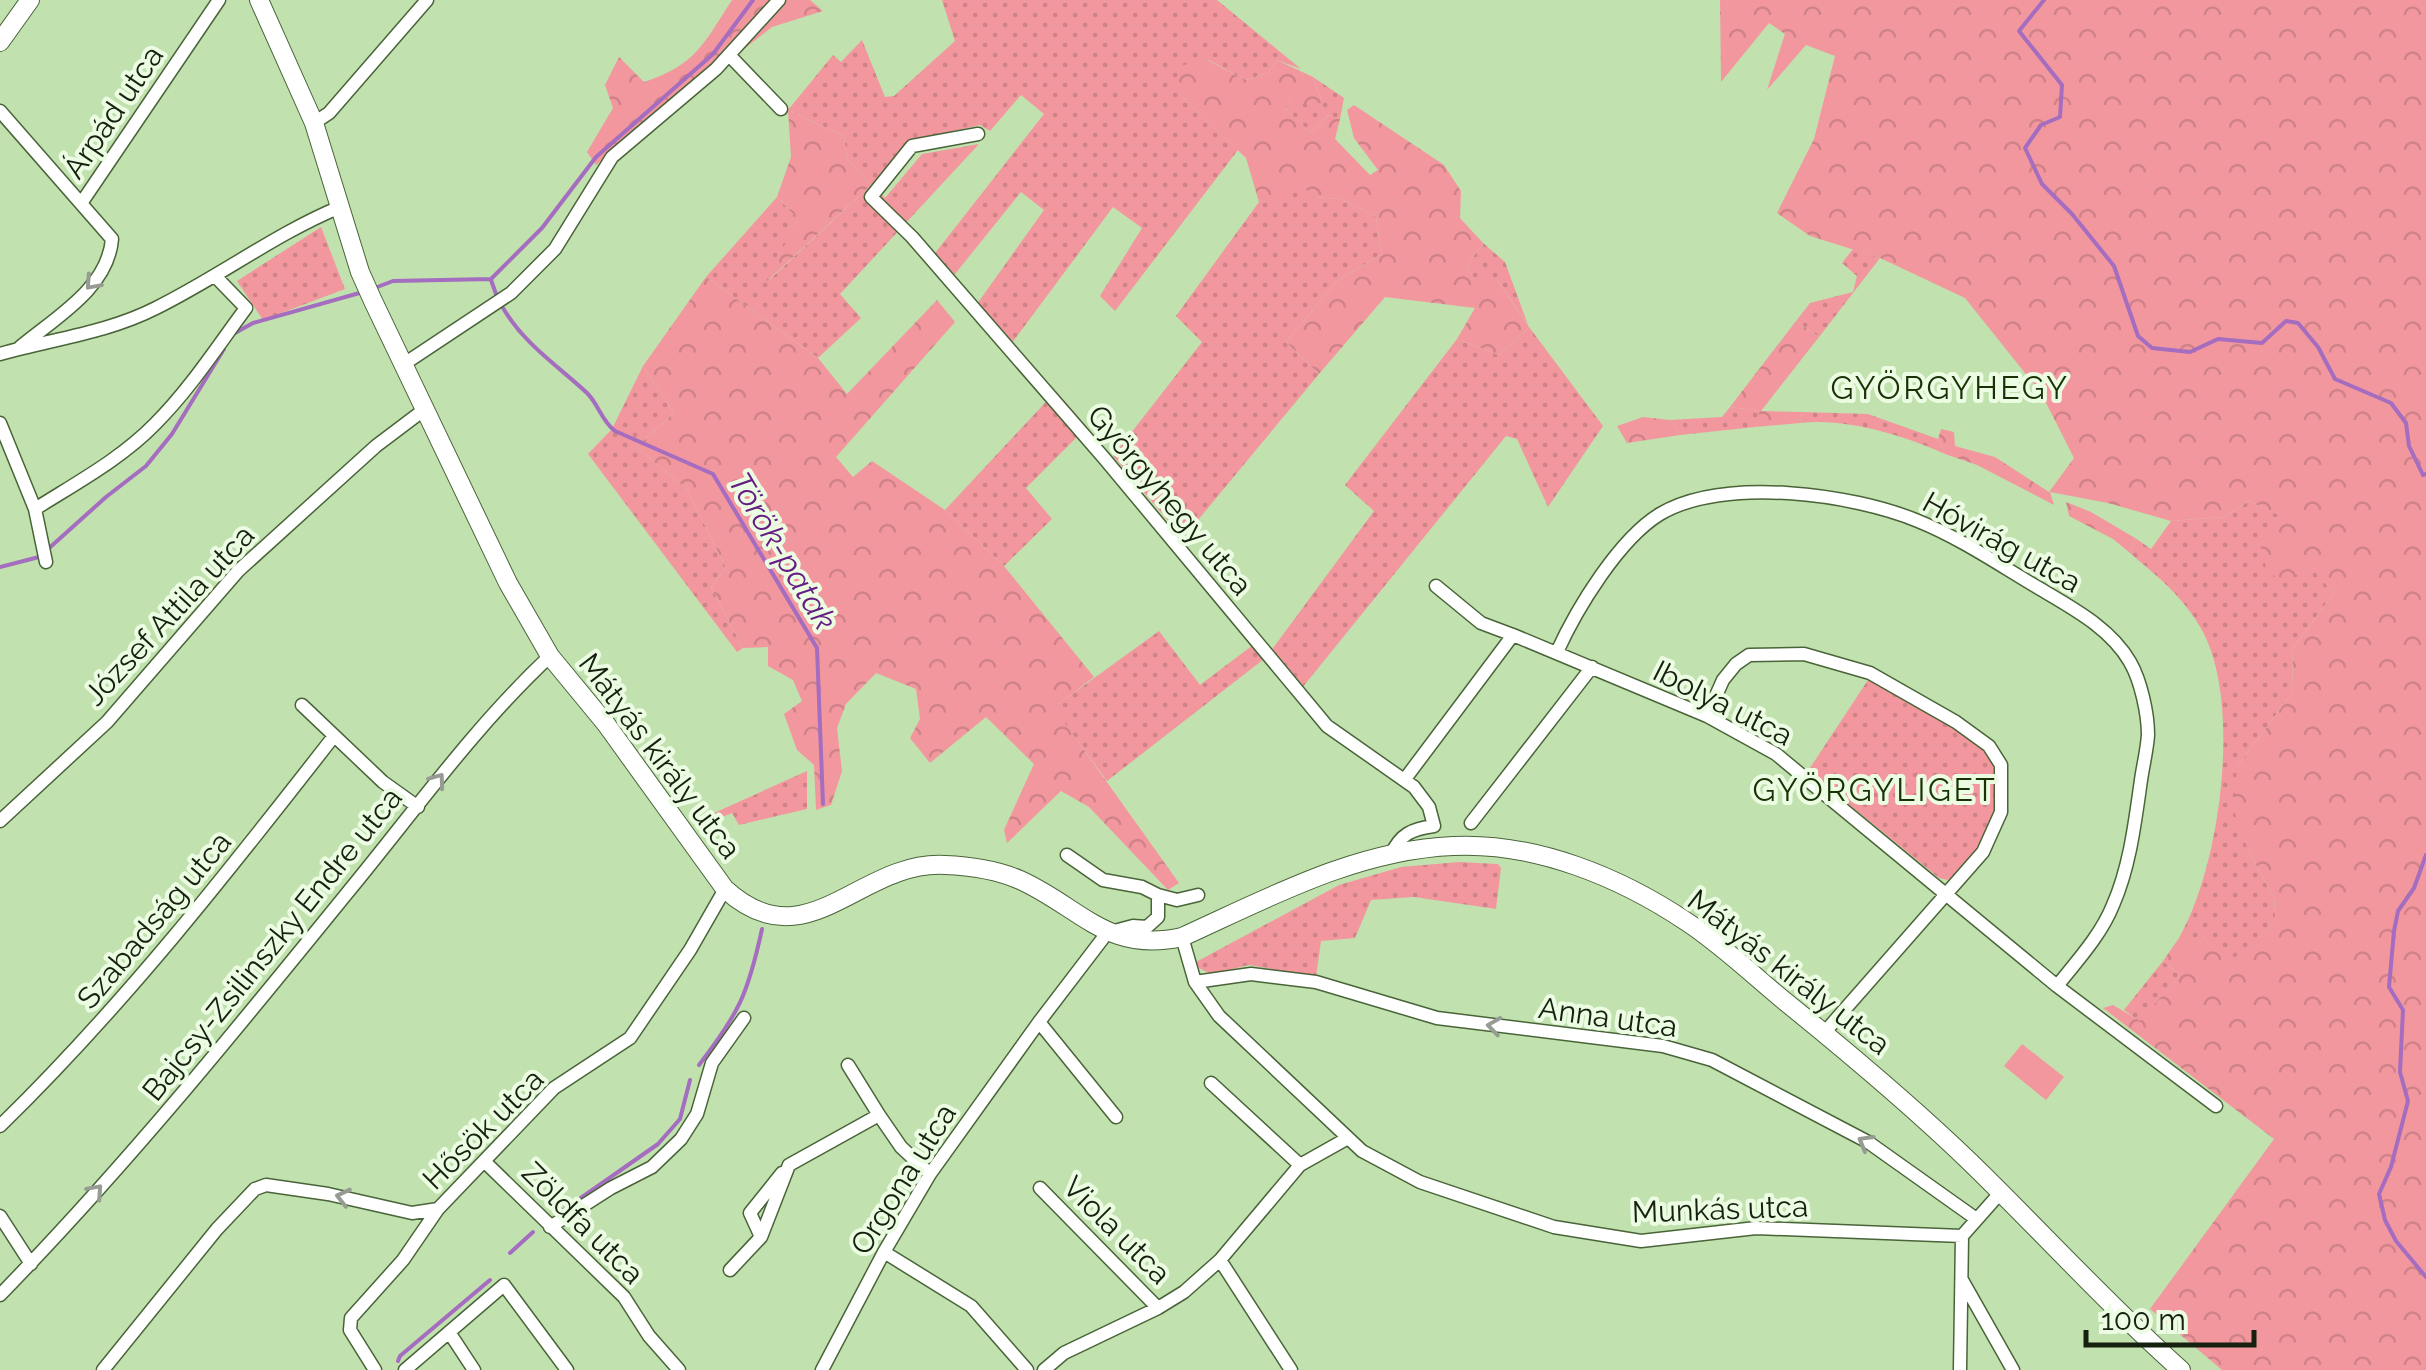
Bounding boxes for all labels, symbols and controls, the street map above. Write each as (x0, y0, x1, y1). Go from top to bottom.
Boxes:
street label: Árpád utca (56, 39, 170, 185)
one-way arrow (86, 271, 104, 289)
district label: GYÖRGYHEGY (1830, 369, 2070, 406)
street label: Györgyhegy utca (1080, 398, 1260, 602)
water label: Török-patak (722, 466, 844, 636)
street label: Hóvirág utca (1917, 484, 2087, 600)
street label: József Attila utca (77, 518, 261, 712)
street label: Mátyás király utca (572, 647, 748, 865)
street label: Ibolya utca (1647, 653, 1799, 753)
district label: GYÖRGYLIGET (1753, 771, 1997, 808)
one-way arrow (426, 773, 443, 791)
street label: Bajcsy-Zsilinszky Endre utca (135, 780, 409, 1108)
street label: Szabadság utca (70, 824, 238, 1016)
street label: Mátyás király utca (1681, 882, 1897, 1062)
street label: Anna utca (1536, 990, 1680, 1044)
one-way arrow (1485, 1017, 1502, 1038)
street label: Hősök utca (415, 1061, 551, 1197)
street label: Orgona utca (843, 1097, 963, 1261)
one-way arrow (1858, 1135, 1876, 1154)
street label: Zöldfa utca (515, 1155, 651, 1291)
street label: Viola utca (1056, 1169, 1178, 1291)
one-way arrow (84, 1184, 102, 1203)
one-way arrow (335, 1188, 352, 1209)
street label: Munkás utca (1631, 1188, 1809, 1230)
scale bar (2086, 1285, 2254, 1347)
text: 100 m (2101, 1302, 2186, 1337)

